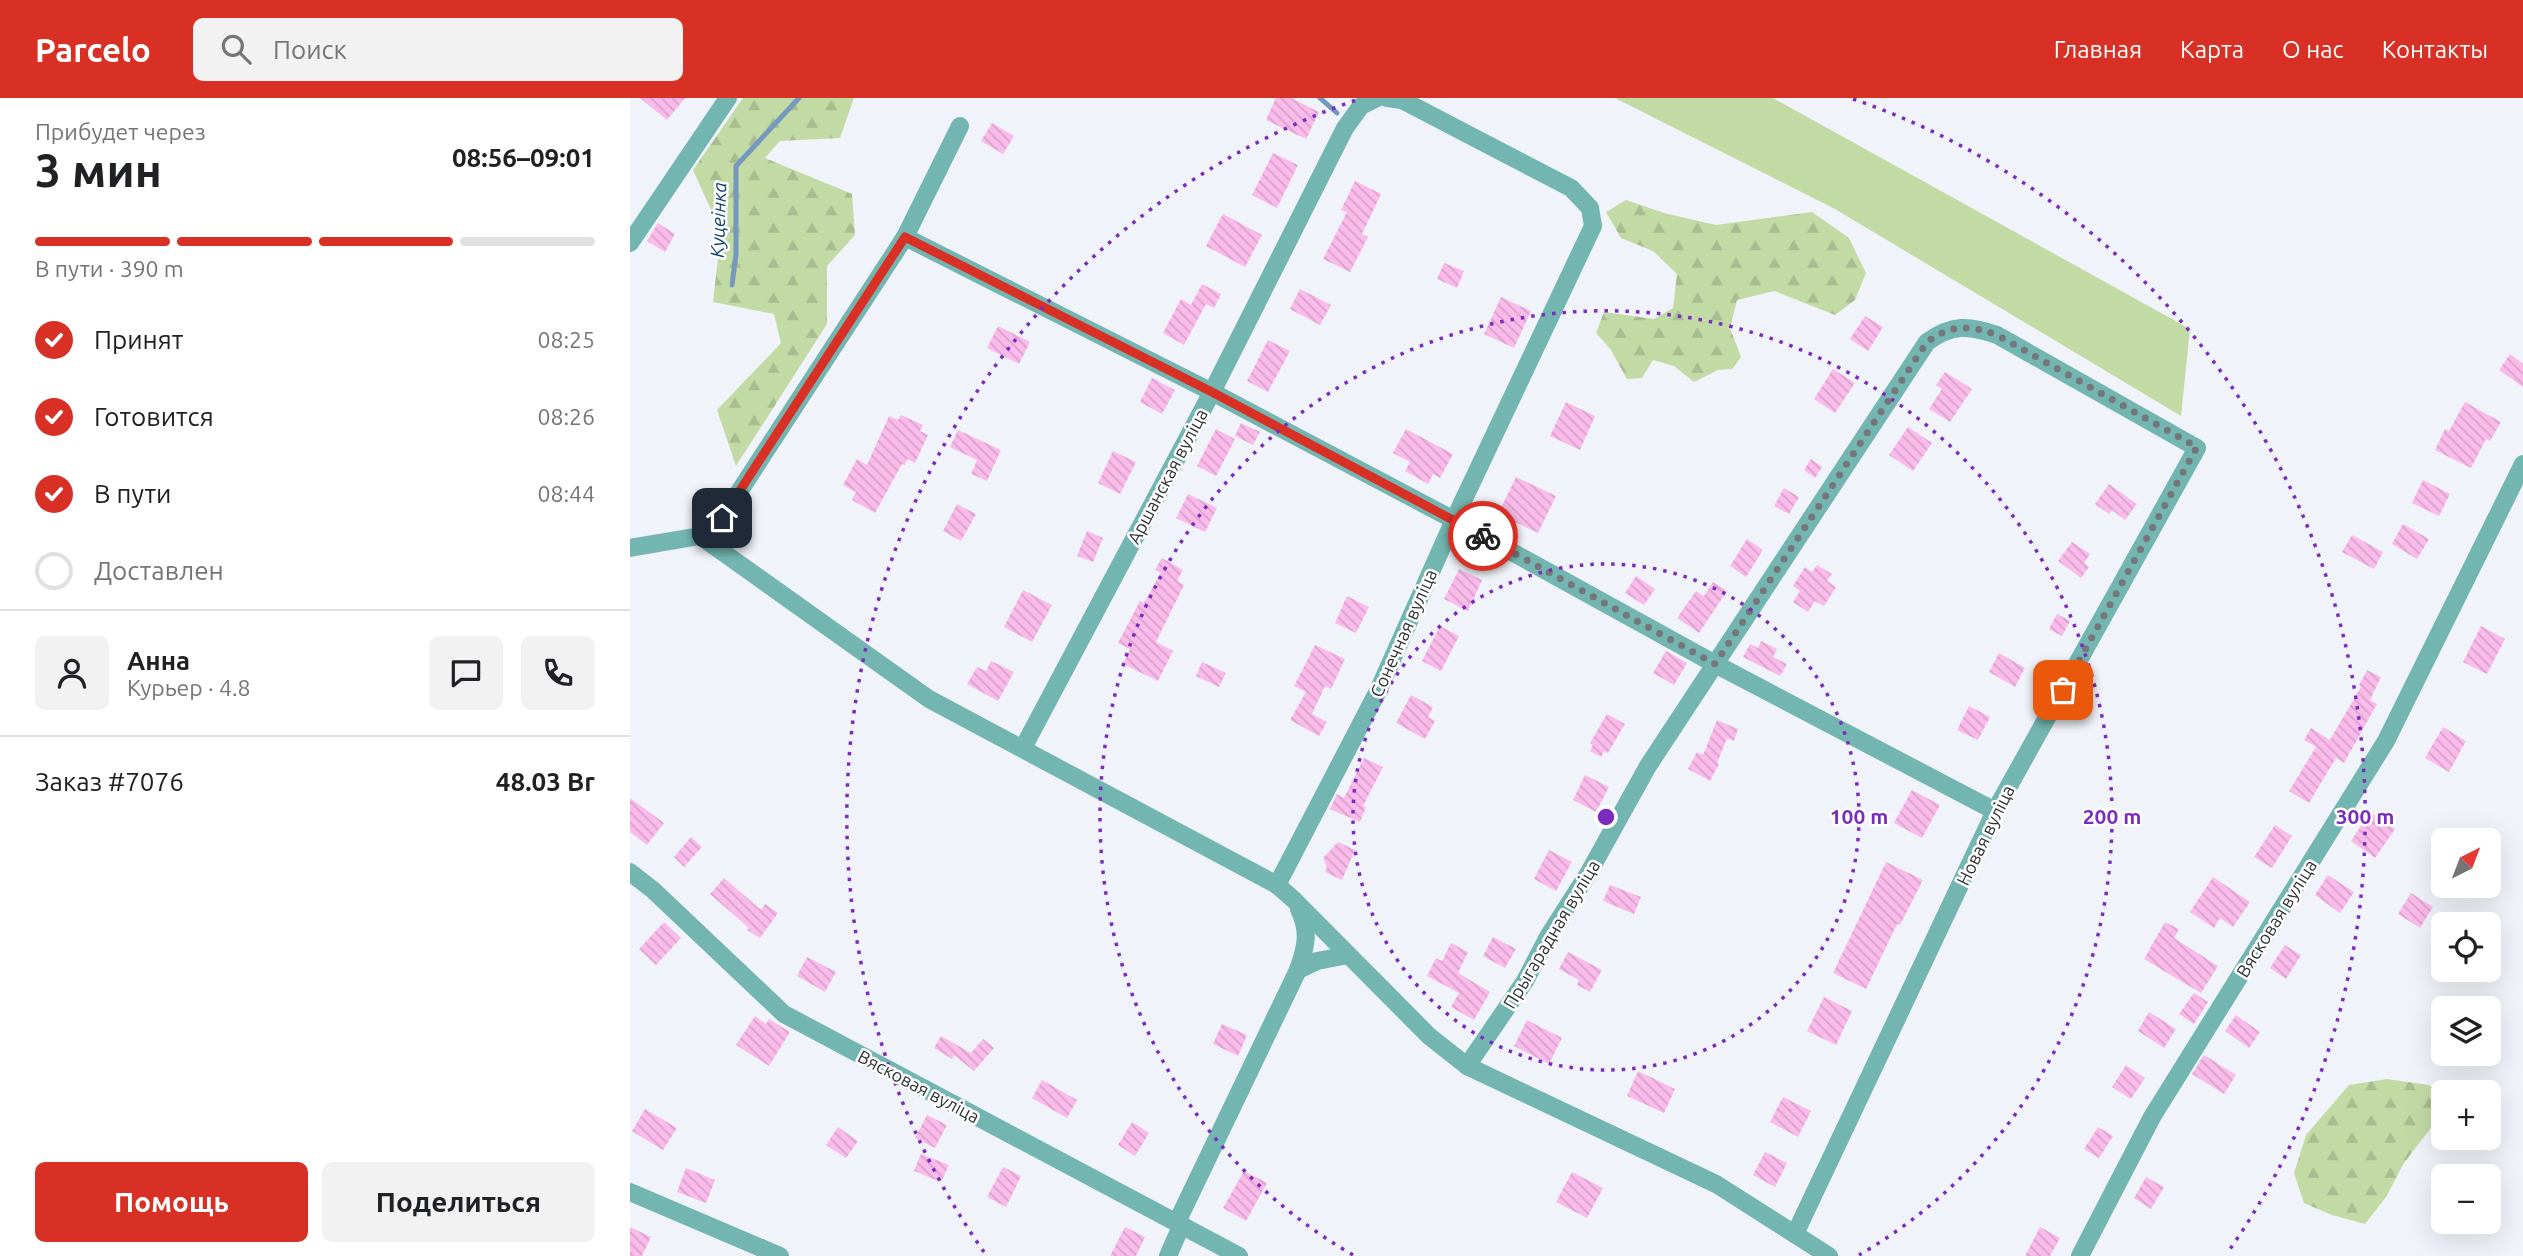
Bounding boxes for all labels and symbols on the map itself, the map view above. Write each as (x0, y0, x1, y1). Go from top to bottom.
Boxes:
water label: Куцеінка (706, 182, 730, 258)
street label: Аршанская вуліца (1123, 405, 1211, 547)
pin (692, 488, 752, 548)
courier (1448, 501, 1518, 571)
street label: Сонечная вуліца (1366, 566, 1440, 700)
pin (2033, 660, 2093, 720)
street label: Новая вуліца (1952, 782, 2018, 888)
text: 100 m (1830, 804, 1888, 828)
text: 200 m (2083, 804, 2141, 828)
text: 300 m (2336, 804, 2394, 828)
centre of rings (1594, 805, 1618, 829)
north arrow (2431, 828, 2501, 898)
street label: Прыгарадная вуліца (1499, 856, 1603, 1012)
street label: Вясковая вуліца (2232, 856, 2320, 980)
street label: Вясковая вуліца (855, 1046, 983, 1126)

